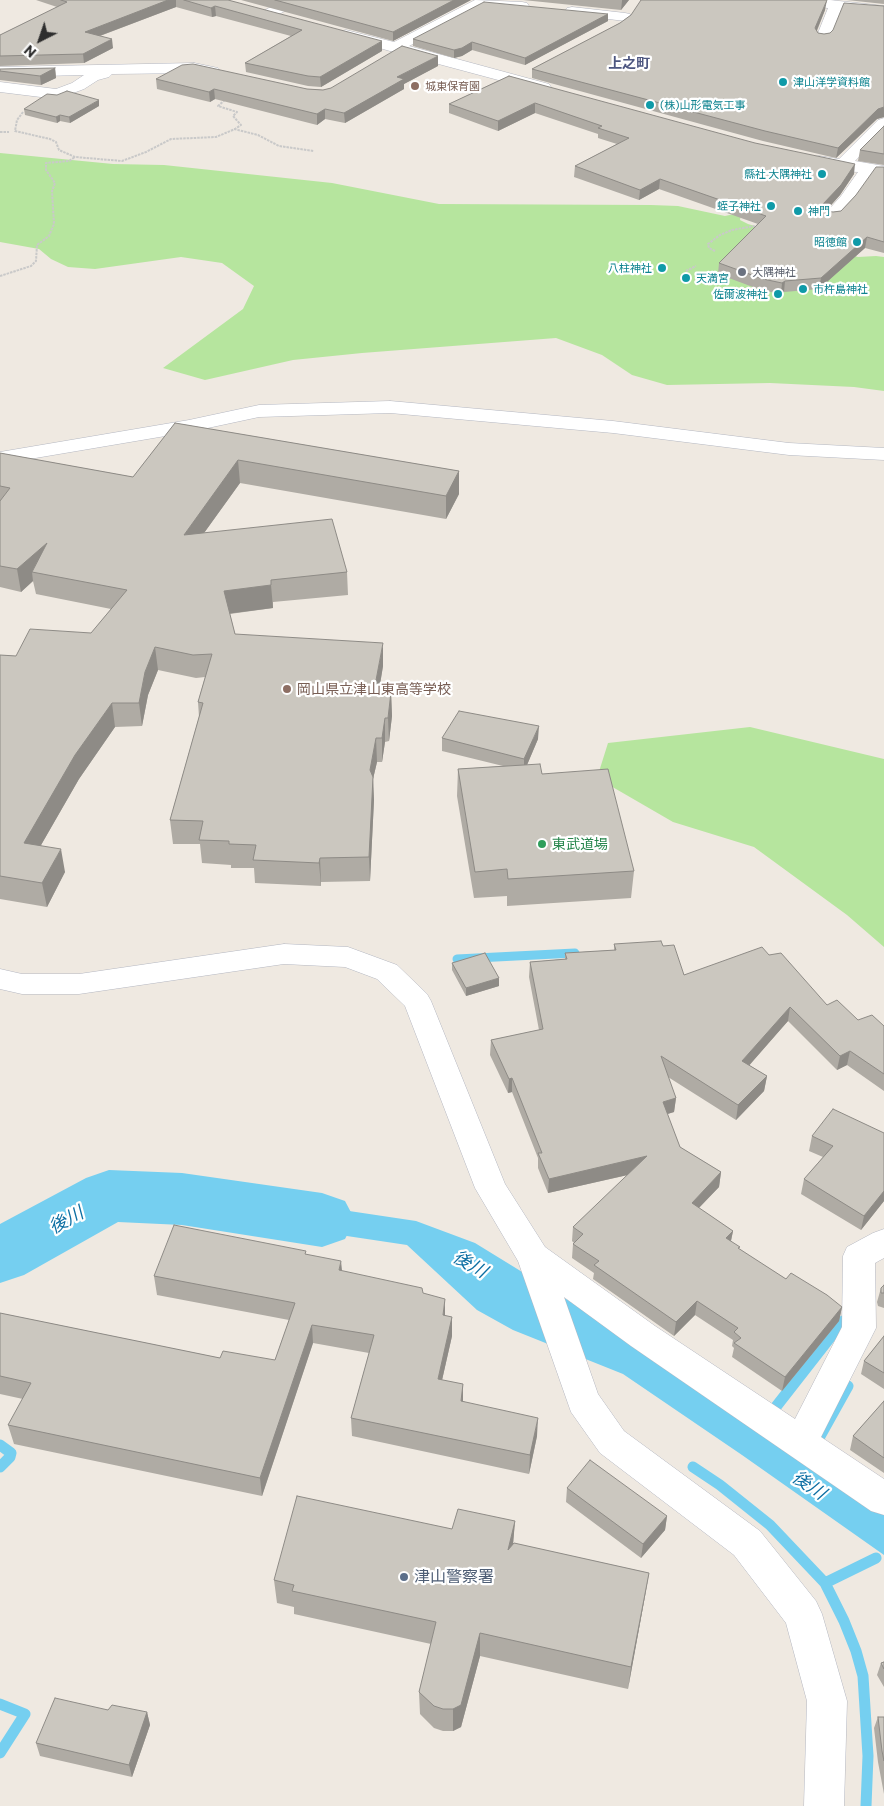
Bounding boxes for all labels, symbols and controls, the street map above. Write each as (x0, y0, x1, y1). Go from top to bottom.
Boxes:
north arrow (15, 15, 65, 65)
text: N (20, 42, 39, 62)
district label: 上之町 (608, 55, 650, 71)
place label: 津山洋学資料館 (793, 75, 870, 89)
marker: 津山洋学資料館 (777, 76, 789, 88)
place label: 城東保育園 (425, 79, 480, 93)
marker: 城東保育園 (409, 80, 421, 92)
place label: (株)山形電気工事 (660, 98, 745, 112)
marker: (株)山形電気工事 (644, 99, 656, 111)
place label: 縣社 大隅神社 (744, 167, 812, 181)
marker: 縣社 大隅神社 (816, 168, 828, 180)
place label: 蛭子神社 (717, 199, 761, 213)
marker: 蛭子神社 (765, 200, 777, 212)
place label: 神門 (808, 204, 830, 218)
marker: 神門 (792, 205, 804, 217)
place label: 昭徳館 (814, 235, 847, 249)
marker: 昭徳館 (851, 236, 863, 248)
place label: 八柱神社 (608, 261, 652, 275)
marker: 八柱神社 (656, 262, 668, 274)
place label: 大隅神社 (752, 265, 796, 279)
marker: 大隅神社 (736, 266, 748, 278)
place label: 天満宮 (696, 271, 729, 285)
marker: 天満宮 (680, 272, 692, 284)
place label: 市杵島神社 (813, 282, 868, 296)
marker: 市杵島神社 (797, 283, 809, 295)
place label: 佐爾波神社 (713, 287, 768, 301)
marker: 佐爾波神社 (772, 288, 784, 300)
place label: 岡山県立津山東高等学校 (297, 681, 451, 697)
marker: 岡山県立津山東高等学校 (281, 683, 293, 695)
place label: 東武道場 (552, 836, 608, 852)
marker: 東武道場 (536, 838, 548, 850)
water label: 後川 (45, 1202, 87, 1238)
water label: 後川 (449, 1246, 491, 1282)
water label: 後川 (788, 1466, 830, 1504)
place label: 津山警察署 (414, 1567, 494, 1587)
marker: 津山警察署 (398, 1571, 410, 1583)

